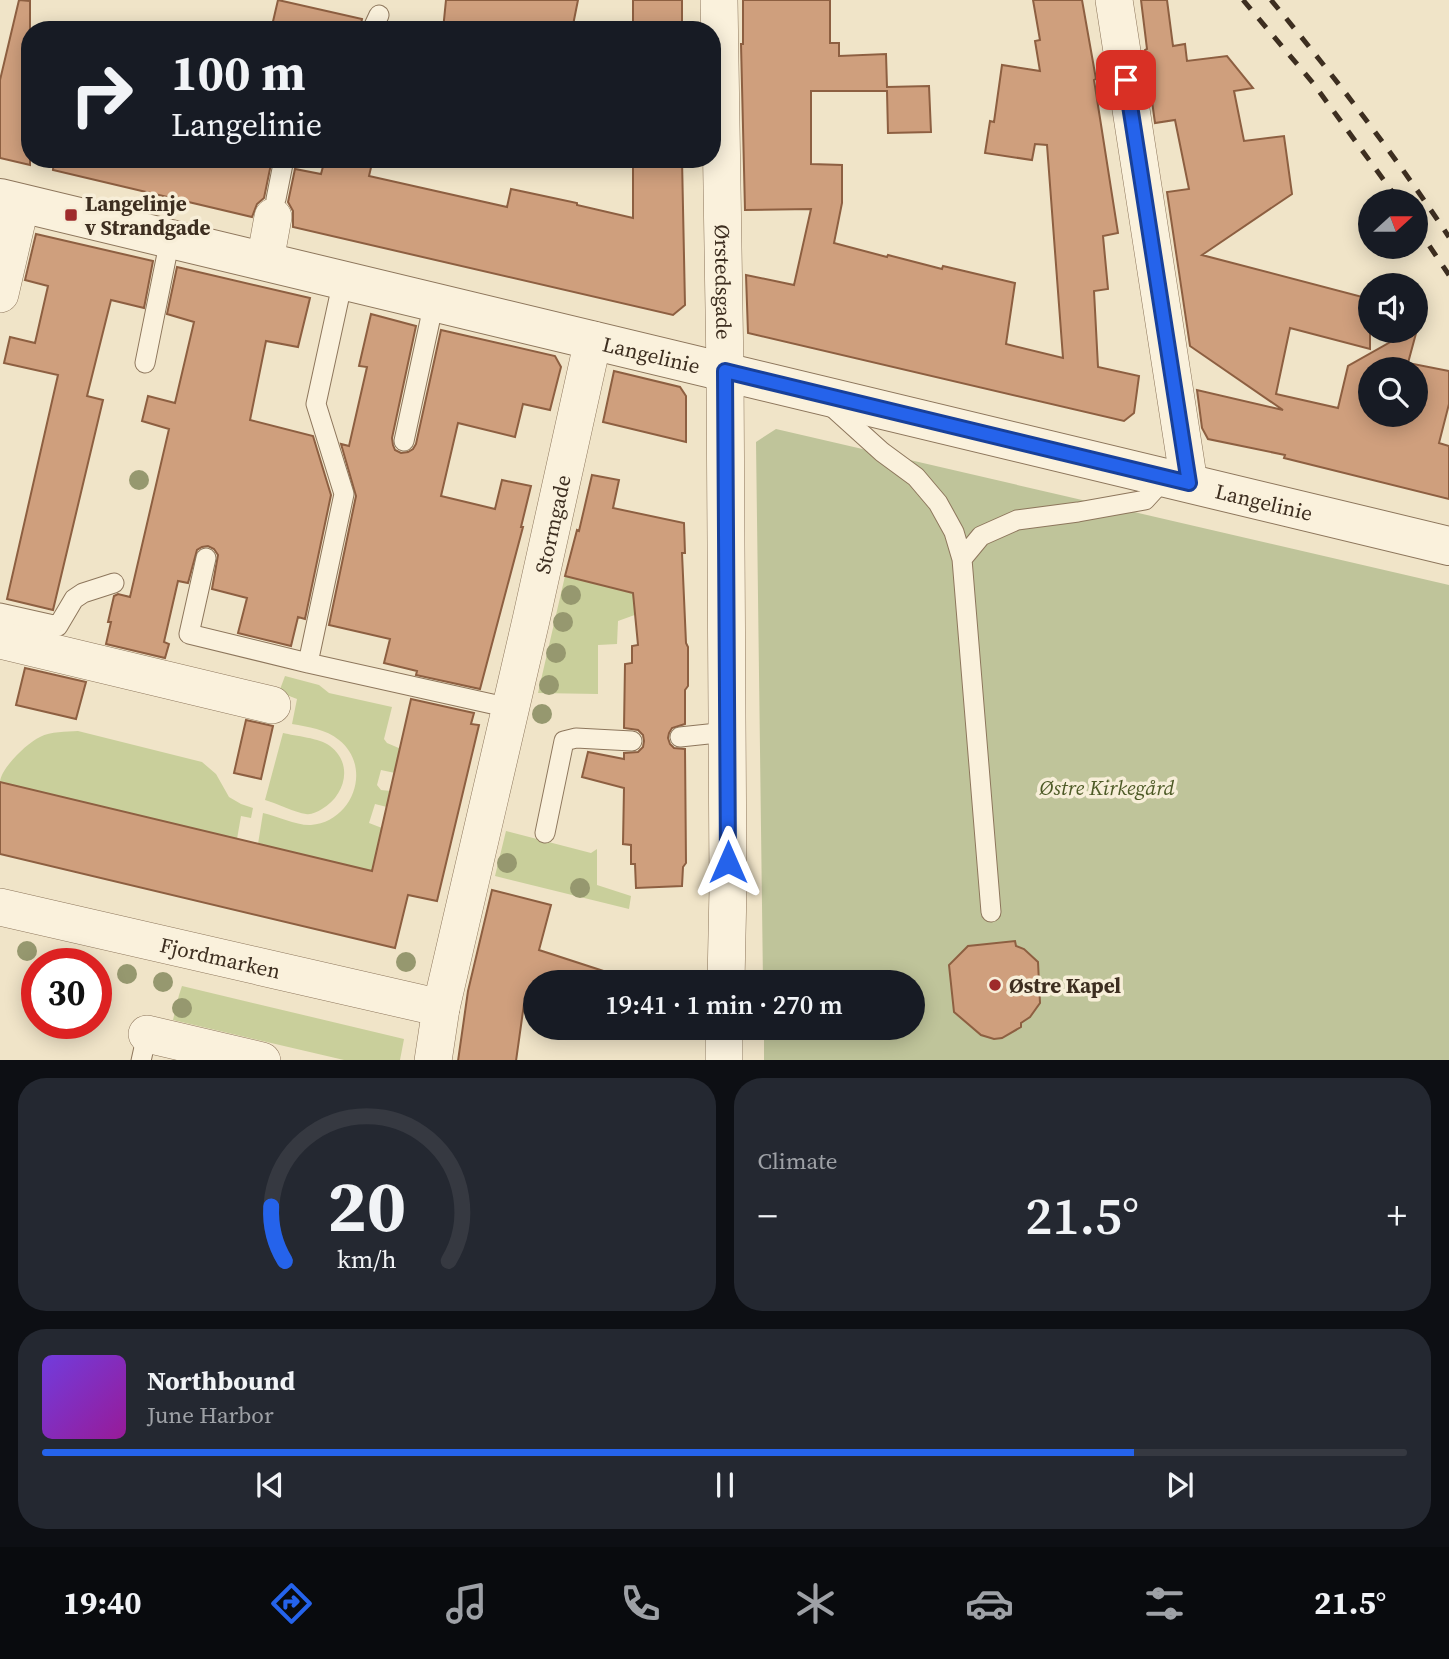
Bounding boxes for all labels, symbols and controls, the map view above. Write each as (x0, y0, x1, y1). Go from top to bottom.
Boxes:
text: 100 m (171, 39, 306, 106)
icon: right (56, 49, 147, 140)
pin (1096, 50, 1156, 110)
icon: arrive (1107, 61, 1145, 99)
text: Langelinie (171, 103, 322, 147)
place label: Langelinje v Strandgade (84, 189, 210, 242)
north arrow (1358, 189, 1428, 259)
map controls (1358, 189, 1428, 427)
marker: Langelinje v Strandgade (63, 207, 79, 223)
street label: Ørstedsgade (708, 224, 739, 340)
button: sound (1358, 273, 1428, 343)
street label: Langelinie (600, 329, 703, 380)
button: search (1358, 357, 1428, 427)
street label: Stormgade (527, 472, 577, 576)
street label: Langelinie (1212, 476, 1316, 527)
park label: Østre Kirkegård (1038, 773, 1175, 802)
position arrow (691, 825, 765, 899)
street label: Fjordmarken (157, 930, 284, 985)
speed limit sign: 30 (21, 948, 112, 1039)
place label: Østre Kapel (1009, 971, 1121, 1000)
marker: Østre Kapel (987, 977, 1003, 993)
text: 19:41 · 1 min · 270 m (605, 987, 843, 1023)
text: Climate (758, 1145, 837, 1177)
text: 20 (327, 1156, 406, 1255)
text: 21.5° (1025, 1180, 1139, 1251)
text: − (758, 1190, 778, 1242)
text: + (1387, 1190, 1407, 1242)
text: km/h (337, 1241, 397, 1275)
text: Northbound (147, 1363, 295, 1399)
text: June Harbor (147, 1399, 274, 1431)
icon: previous (251, 1466, 289, 1504)
icon: pause (706, 1466, 744, 1504)
icon: next (1161, 1466, 1199, 1504)
icon: directions (267, 1579, 316, 1628)
icon: music (442, 1579, 491, 1628)
icon: phone (616, 1579, 665, 1628)
icon: climate (791, 1579, 840, 1628)
icon: car (965, 1579, 1014, 1628)
icon: filters (1140, 1579, 1189, 1628)
text: 19:40 (63, 1581, 142, 1625)
text: 21.5° (1314, 1581, 1386, 1625)

